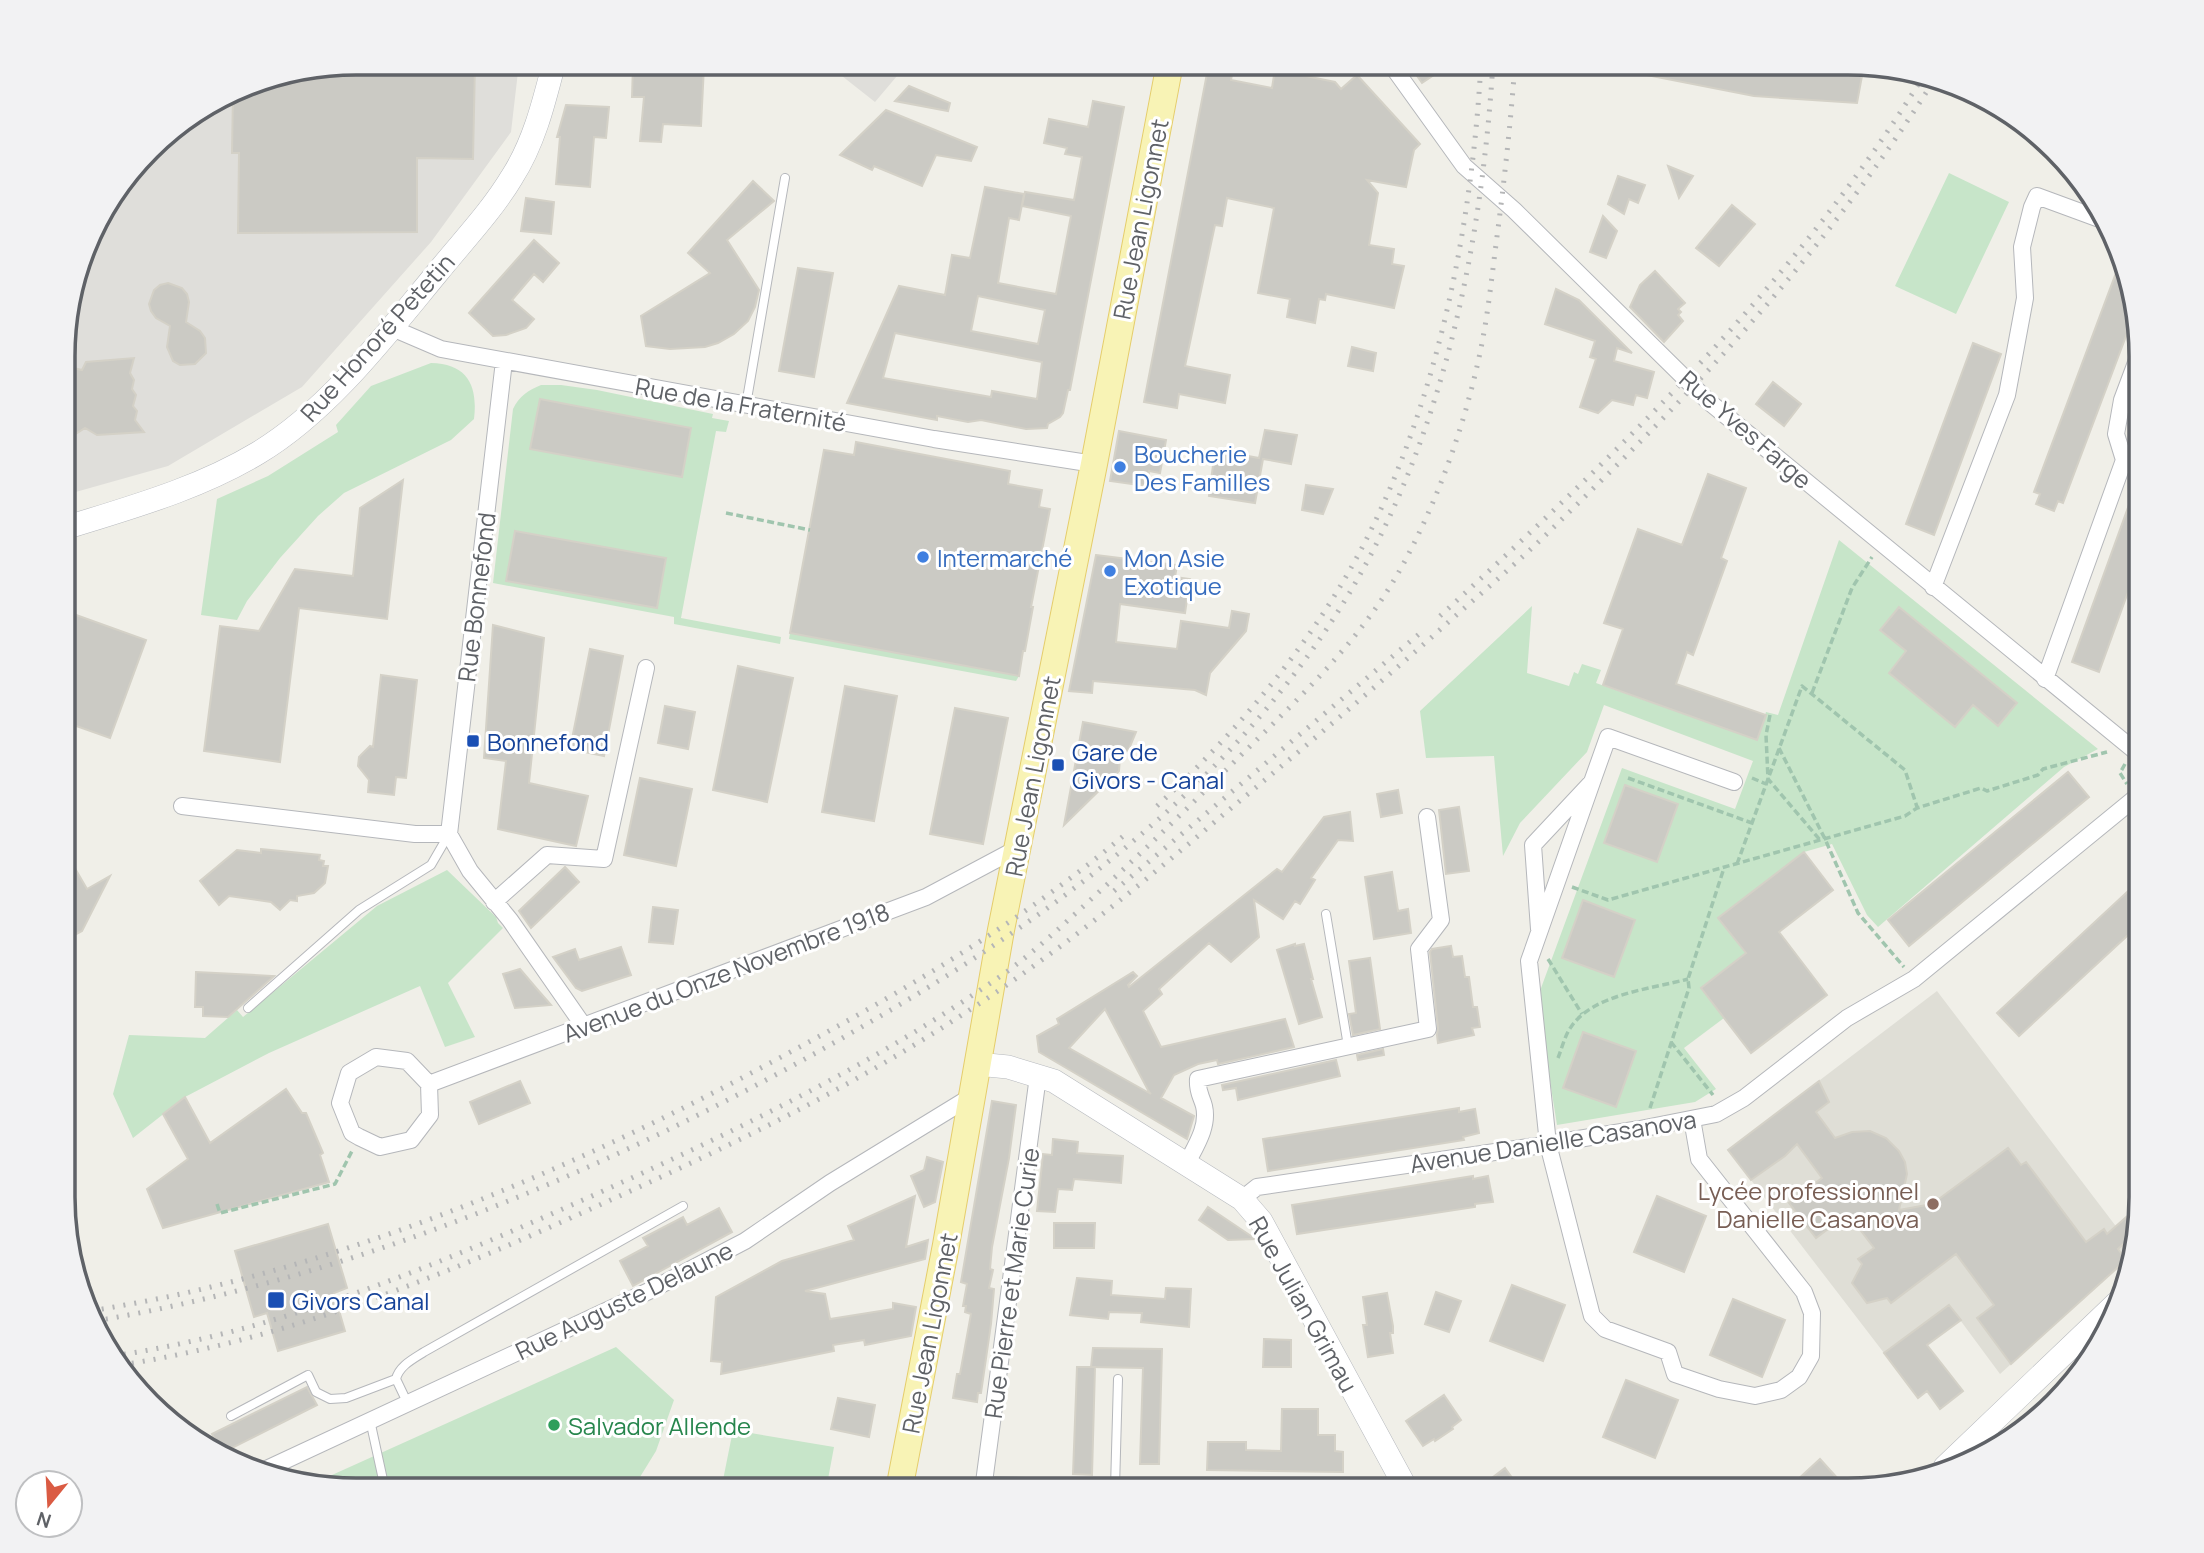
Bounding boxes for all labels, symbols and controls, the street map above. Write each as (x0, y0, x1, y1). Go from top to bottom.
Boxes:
street label: Rue Jean Ligonnet (1104, 116, 1176, 322)
street label: Rue Honoré Petetin (293, 246, 461, 428)
street label: Rue Yves Farge (1673, 362, 1819, 496)
street label: Rue de la Fraternité (633, 369, 849, 439)
place label: Boucherie Des Familles (1134, 437, 1270, 498)
marker: Boucherie Des Familles (1112, 459, 1128, 475)
street label: Rue Bonnefond (449, 511, 503, 683)
place label: Intermarché (937, 541, 1072, 574)
place label: Mon Asie Exotique (1124, 541, 1225, 602)
marker: Intermarché (915, 549, 931, 565)
marker: Mon Asie Exotique (1102, 563, 1118, 579)
street label: Rue Jean Ligonnet (996, 673, 1068, 879)
place label: Bonnefond (487, 725, 609, 758)
marker: Bonnefond (465, 733, 481, 749)
place label: Gare de Givors - Canal (1072, 735, 1225, 796)
marker: Gare de Givors - Canal (1050, 757, 1066, 773)
street label: Avenue du Onze Novembre 1918 (558, 894, 894, 1050)
street label: Avenue Danielle Casanova (1407, 1102, 1699, 1180)
street label: Rue Pierre et Marie Curie (976, 1146, 1046, 1420)
place label: Lycée professionnel Danielle Casanova (1698, 1174, 1919, 1235)
marker: Lycée professionnel Danielle Casanova (1925, 1196, 1941, 1212)
street label: Rue Julian Grimau (1242, 1210, 1366, 1398)
street label: Rue Jean Ligonnet (893, 1230, 965, 1436)
street label: Rue Auguste Delaune (510, 1233, 738, 1367)
place label: Givors Canal (292, 1284, 430, 1317)
marker: Givors Canal (266, 1290, 286, 1310)
place label: Salvador Allende (568, 1409, 751, 1442)
marker: Salvador Allende (546, 1417, 562, 1433)
north arrow (14, 1469, 84, 1539)
text: N (33, 1506, 54, 1535)

